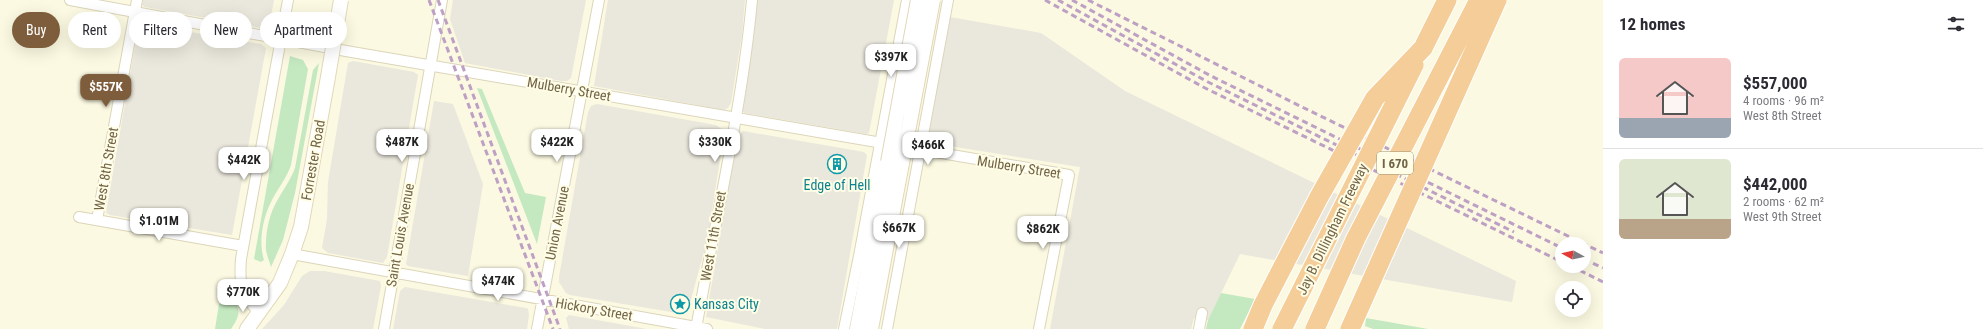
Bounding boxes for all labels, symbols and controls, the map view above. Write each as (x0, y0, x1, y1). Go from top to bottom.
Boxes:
chip: Buy (12, 12, 60, 48)
chip: Rent (68, 12, 121, 48)
chip: Filters (129, 12, 192, 48)
chip: New (200, 12, 252, 48)
chip: Apartment (260, 12, 347, 48)
icon: filters (1945, 13, 1967, 35)
text: 12 homes (1619, 14, 1685, 34)
pin: $397K (863, 44, 919, 78)
text: $397K (874, 49, 908, 64)
text: $557,000 (1743, 73, 1807, 93)
pin: $557K (78, 74, 134, 108)
street label: Mulberry Street (526, 74, 612, 104)
icon: home (1651, 74, 1699, 122)
text: $557K (89, 79, 123, 94)
text: 4 rooms · 96 m² (1743, 93, 1824, 108)
text: West 8th Street (1743, 108, 1822, 123)
street label: Forrester Road (298, 119, 328, 201)
street label: West 8th Street (91, 126, 121, 212)
pin: $487K (374, 129, 430, 163)
pin: $422K (529, 129, 585, 163)
pin: $330K (687, 129, 743, 163)
pin: $466K (900, 132, 956, 166)
text: $487K (385, 134, 419, 149)
text: $422K (540, 134, 574, 149)
text: $330K (698, 134, 732, 149)
text: $466K (911, 137, 945, 152)
pin: $442K (216, 147, 272, 181)
text: $442K (227, 152, 261, 167)
street label: Mulberry Street (976, 152, 1062, 182)
road number: I 670 (1377, 152, 1413, 174)
building icon: Edge of Hell (826, 153, 848, 175)
street label: Jay B. Dillingham Freeway (1293, 161, 1371, 297)
text: $442,000 (1743, 174, 1807, 194)
icon: home (1651, 175, 1699, 223)
place label: Edge of Hell (804, 177, 870, 193)
street label: Saint Louis Avenue (383, 182, 417, 288)
street label: Union Avenue (542, 184, 572, 261)
street label: West 11th Street (697, 190, 729, 282)
text: 2 rooms · 62 m² (1743, 194, 1824, 209)
pin: $1.01M (126, 208, 192, 242)
text: West 9th Street (1743, 209, 1822, 224)
text: $1.01M (139, 213, 179, 228)
pin: $667K (871, 215, 927, 249)
pin: $862K (1015, 216, 1071, 250)
text: $667K (882, 220, 916, 235)
text: $862K (1026, 221, 1060, 236)
north arrow (1555, 237, 1591, 273)
map controls (1555, 237, 1591, 317)
pin: $474K (470, 268, 526, 302)
text: $474K (481, 273, 515, 288)
pin: $770K (215, 279, 271, 313)
button: locate (1555, 281, 1591, 317)
text: $770K (226, 284, 260, 299)
place icon: Kansas City (669, 293, 691, 315)
street label: Hickory Street (554, 294, 634, 324)
place label: Kansas City (694, 296, 759, 312)

